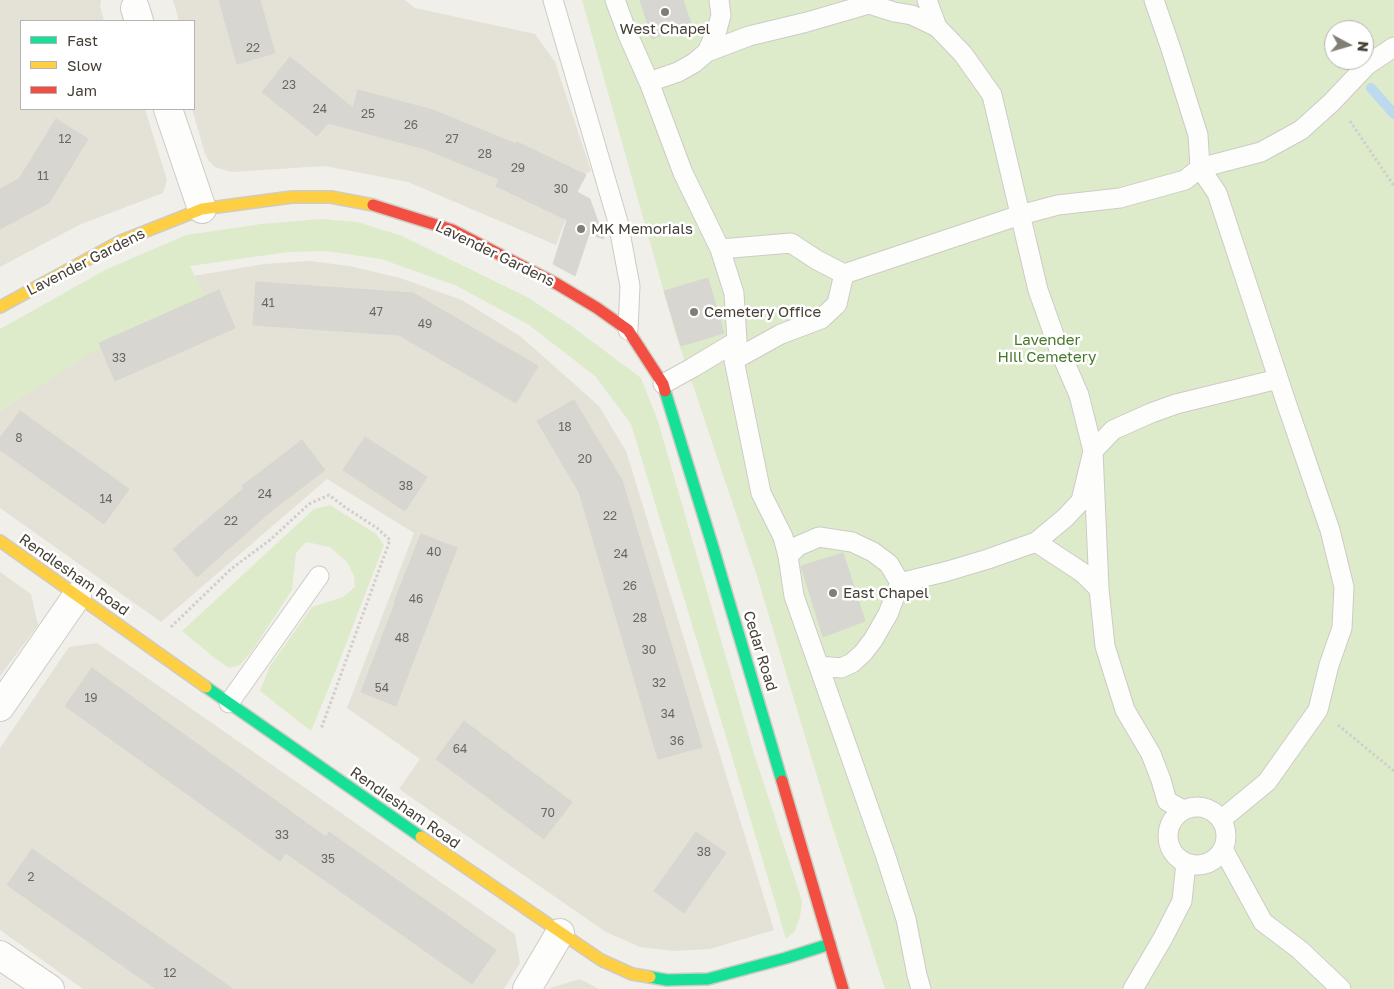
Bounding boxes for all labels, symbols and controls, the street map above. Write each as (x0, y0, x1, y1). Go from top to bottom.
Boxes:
marker: West Chapel (659, 6, 671, 18)
legend (20, 20, 195, 110)
place label: West Chapel (620, 20, 710, 38)
north arrow (1324, 20, 1374, 70)
text: Fast (67, 31, 98, 49)
text: N (1354, 40, 1372, 53)
house number: 22 (246, 41, 260, 55)
text: Slow (67, 56, 102, 74)
house number: 23 (282, 78, 296, 92)
text: Jam (67, 81, 97, 99)
house number: 24 (313, 102, 327, 116)
house number: 25 (361, 107, 375, 121)
house number: 26 (404, 118, 418, 132)
house number: 12 (59, 132, 71, 146)
house number: 27 (445, 132, 459, 146)
house number: 28 (478, 147, 492, 161)
house number: 29 (511, 161, 525, 175)
house number: 11 (37, 169, 49, 183)
house number: 30 (554, 182, 568, 196)
street label: Lavender Gardens (433, 217, 557, 291)
place label: MK Memorials (591, 220, 693, 238)
marker: MK Memorials (575, 223, 587, 235)
street label: Lavender Gardens (24, 224, 148, 300)
house number: 41 (261, 296, 275, 310)
place label: Cemetery Office (704, 303, 821, 321)
house number: 47 (369, 305, 383, 319)
marker: Cemetery Office (688, 306, 700, 318)
house number: 49 (418, 317, 432, 331)
park label: Lavender Hill Cemetery (997, 331, 1097, 366)
house number: 33 (112, 351, 126, 365)
house number: 18 (558, 420, 572, 434)
house number: 8 (15, 431, 23, 445)
house number: 20 (578, 452, 592, 466)
house number: 38 (399, 479, 413, 493)
house number: 24 (258, 487, 272, 501)
house number: 14 (99, 492, 113, 506)
house number: 22 (603, 509, 617, 523)
house number: 22 (224, 514, 238, 528)
street label: Rendlesham Road (16, 530, 132, 620)
house number: 40 (427, 545, 441, 559)
house number: 24 (614, 547, 628, 561)
house number: 26 (623, 579, 637, 593)
place label: East Chapel (843, 584, 929, 602)
marker: East Chapel (827, 587, 839, 599)
house number: 46 (409, 592, 423, 606)
street label: Cedar Road (739, 609, 781, 693)
house number: 28 (633, 611, 647, 625)
house number: 48 (395, 631, 409, 645)
house number: 30 (642, 643, 656, 657)
house number: 32 (652, 676, 666, 690)
house number: 54 (375, 681, 389, 695)
house number: 19 (84, 691, 98, 705)
house number: 34 (661, 707, 675, 721)
house number: 36 (670, 734, 684, 748)
house number: 64 (453, 742, 467, 756)
street label: Rendlesham Road (347, 763, 463, 853)
house number: 70 (541, 806, 555, 820)
house number: 33 (275, 828, 289, 842)
house number: 38 (697, 845, 711, 859)
house number: 35 (321, 852, 335, 866)
house number: 2 (28, 870, 34, 884)
house number: 12 (164, 966, 176, 980)

